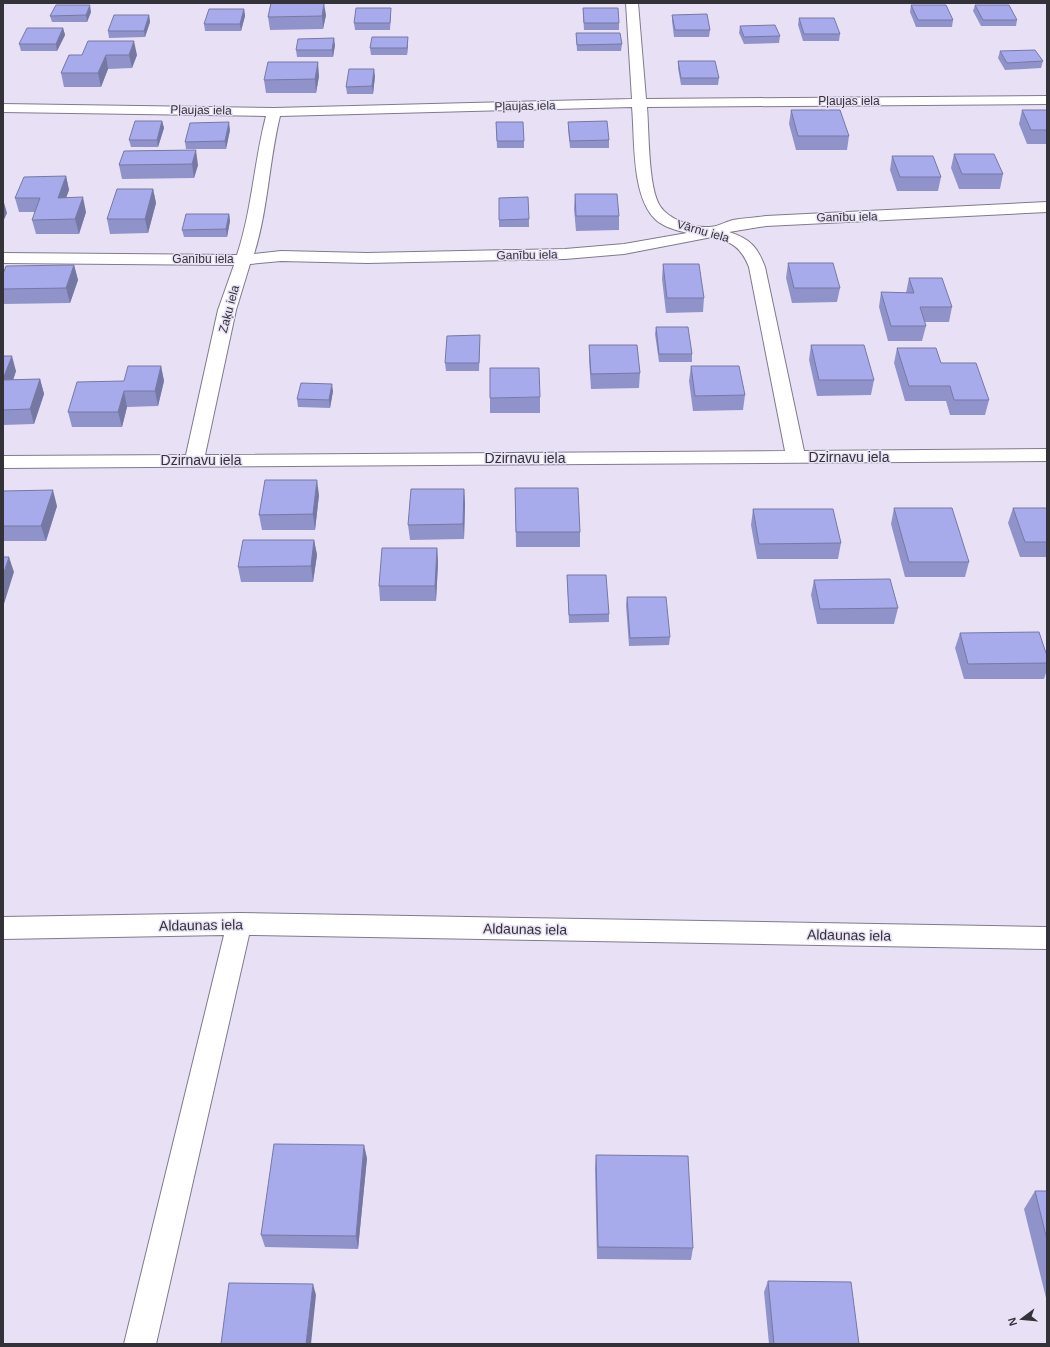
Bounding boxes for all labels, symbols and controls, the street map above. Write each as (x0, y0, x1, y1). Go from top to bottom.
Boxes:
street label: Pļaujas iela (818, 94, 880, 108)
street label: Pļaujas iela (494, 98, 556, 114)
street label: Pļaujas iela (170, 102, 232, 118)
street label: Ganību iela (816, 209, 878, 225)
street label: Vārnu iela (675, 217, 731, 245)
street label: Ganību iela (496, 247, 558, 263)
street label: Ganību iela (172, 252, 234, 266)
street label: Zaķu iela (216, 283, 242, 334)
street label: Dzirnavu iela (809, 449, 890, 465)
street label: Dzirnavu iela (485, 450, 566, 466)
street label: Dzirnavu iela (161, 452, 242, 468)
street label: Aldaunas iela (159, 916, 243, 934)
street label: Aldaunas iela (483, 920, 567, 938)
street label: Aldaunas iela (807, 926, 891, 944)
north arrow (1002, 1299, 1042, 1339)
text: N (1006, 1316, 1019, 1327)

